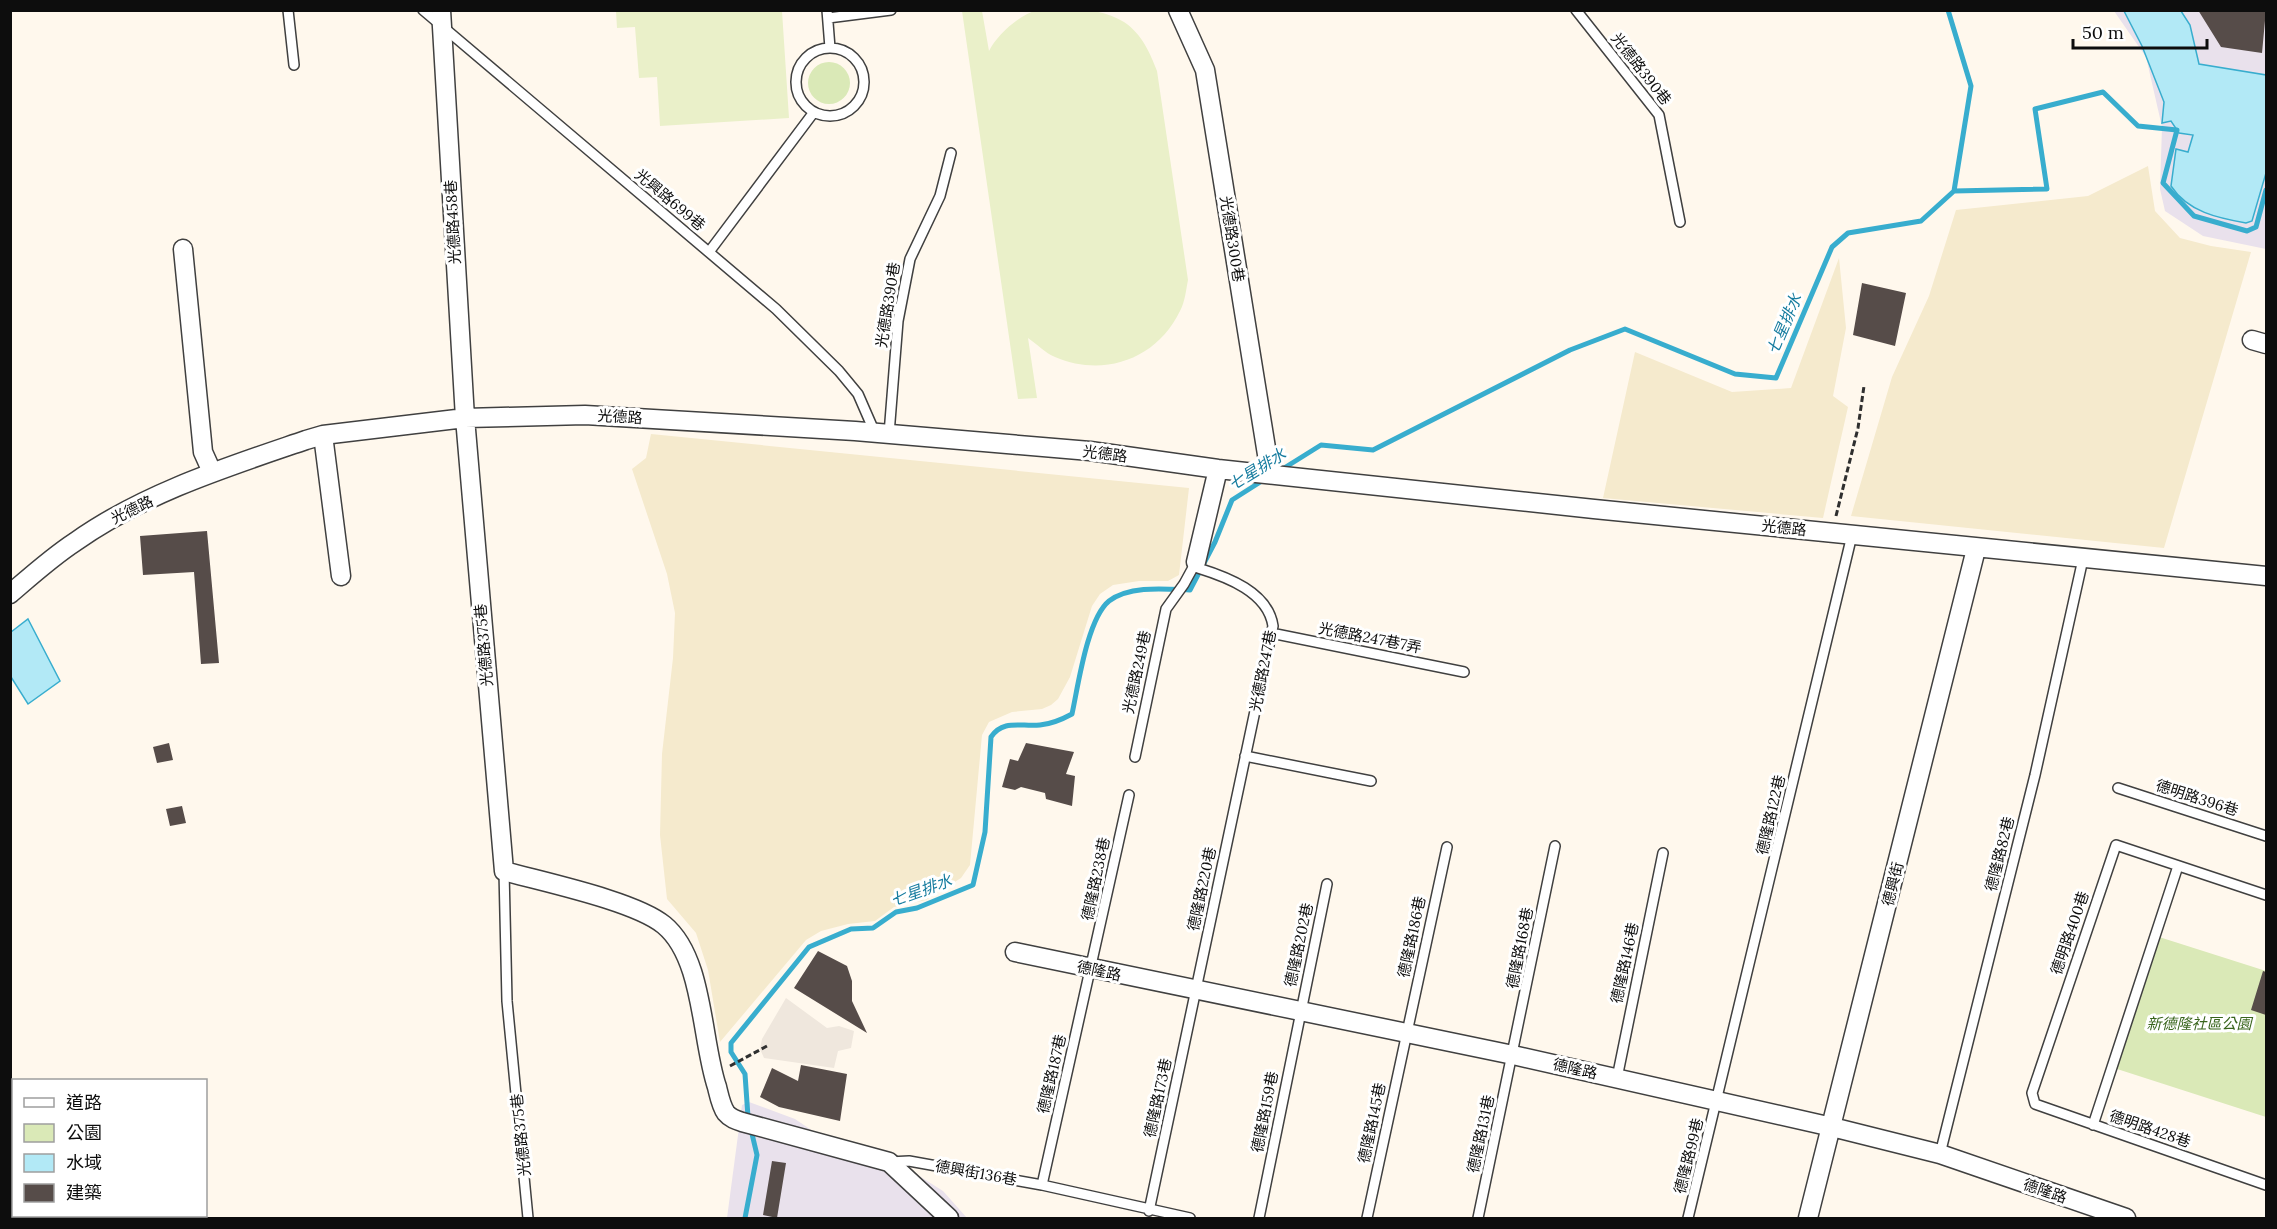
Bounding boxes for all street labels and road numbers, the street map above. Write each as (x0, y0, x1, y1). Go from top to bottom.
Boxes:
street label: 光德路390巷 (1607, 29, 1675, 109)
street label: 光興路699巷 (631, 165, 709, 235)
street label: 光德路458巷 (441, 179, 464, 265)
street label: 光德路300巷 (1216, 194, 1249, 283)
street label: 光德路390巷 (871, 261, 904, 349)
street label: 光德路 (597, 406, 643, 427)
street label: 光德路 (1082, 441, 1129, 466)
street label: 光德路 (107, 491, 156, 528)
street label: 光德路 (1761, 516, 1807, 539)
street label: 光德路375巷 (470, 603, 497, 687)
street label: 光德路247巷7弄 (1317, 618, 1423, 657)
street label: 光德路247巷 (1245, 628, 1280, 713)
street label: 光德路249巷 (1118, 629, 1155, 715)
street label: 德隆路122巷 (1752, 773, 1789, 857)
street label: 德明路396巷 (2153, 775, 2241, 820)
street label: 德隆路82巷 (1981, 814, 2018, 893)
street label: 德隆路238巷 (1077, 836, 1114, 922)
street label: 德隆路220巷 (1183, 845, 1220, 933)
street label: 德興街 (1878, 860, 1907, 908)
street label: 德明路400巷 (2046, 889, 2093, 977)
street label: 德隆路186巷 (1394, 895, 1429, 979)
street label: 德隆路202巷 (1280, 901, 1317, 989)
street label: 德隆路168巷 (1502, 906, 1537, 990)
street label: 德隆路146巷 (1607, 921, 1642, 1005)
street label: 德隆路 (1075, 957, 1123, 984)
street label: 德隆路187巷 (1033, 1032, 1070, 1115)
street label: 德隆路 (1551, 1054, 1599, 1083)
street label: 德隆路173巷 (1140, 1056, 1175, 1139)
street label: 德隆路159巷 (1247, 1070, 1282, 1154)
street label: 德隆路145巷 (1354, 1081, 1389, 1165)
street label: 光德路375巷 (507, 1093, 534, 1177)
street label: 德隆路131巷 (1463, 1093, 1498, 1175)
street label: 德明路428巷 (2107, 1106, 2193, 1151)
street label: 德隆路99巷 (1670, 1116, 1707, 1196)
street label: 德興街136巷 (934, 1156, 1018, 1189)
street label: 德隆路 (2021, 1174, 2070, 1207)

